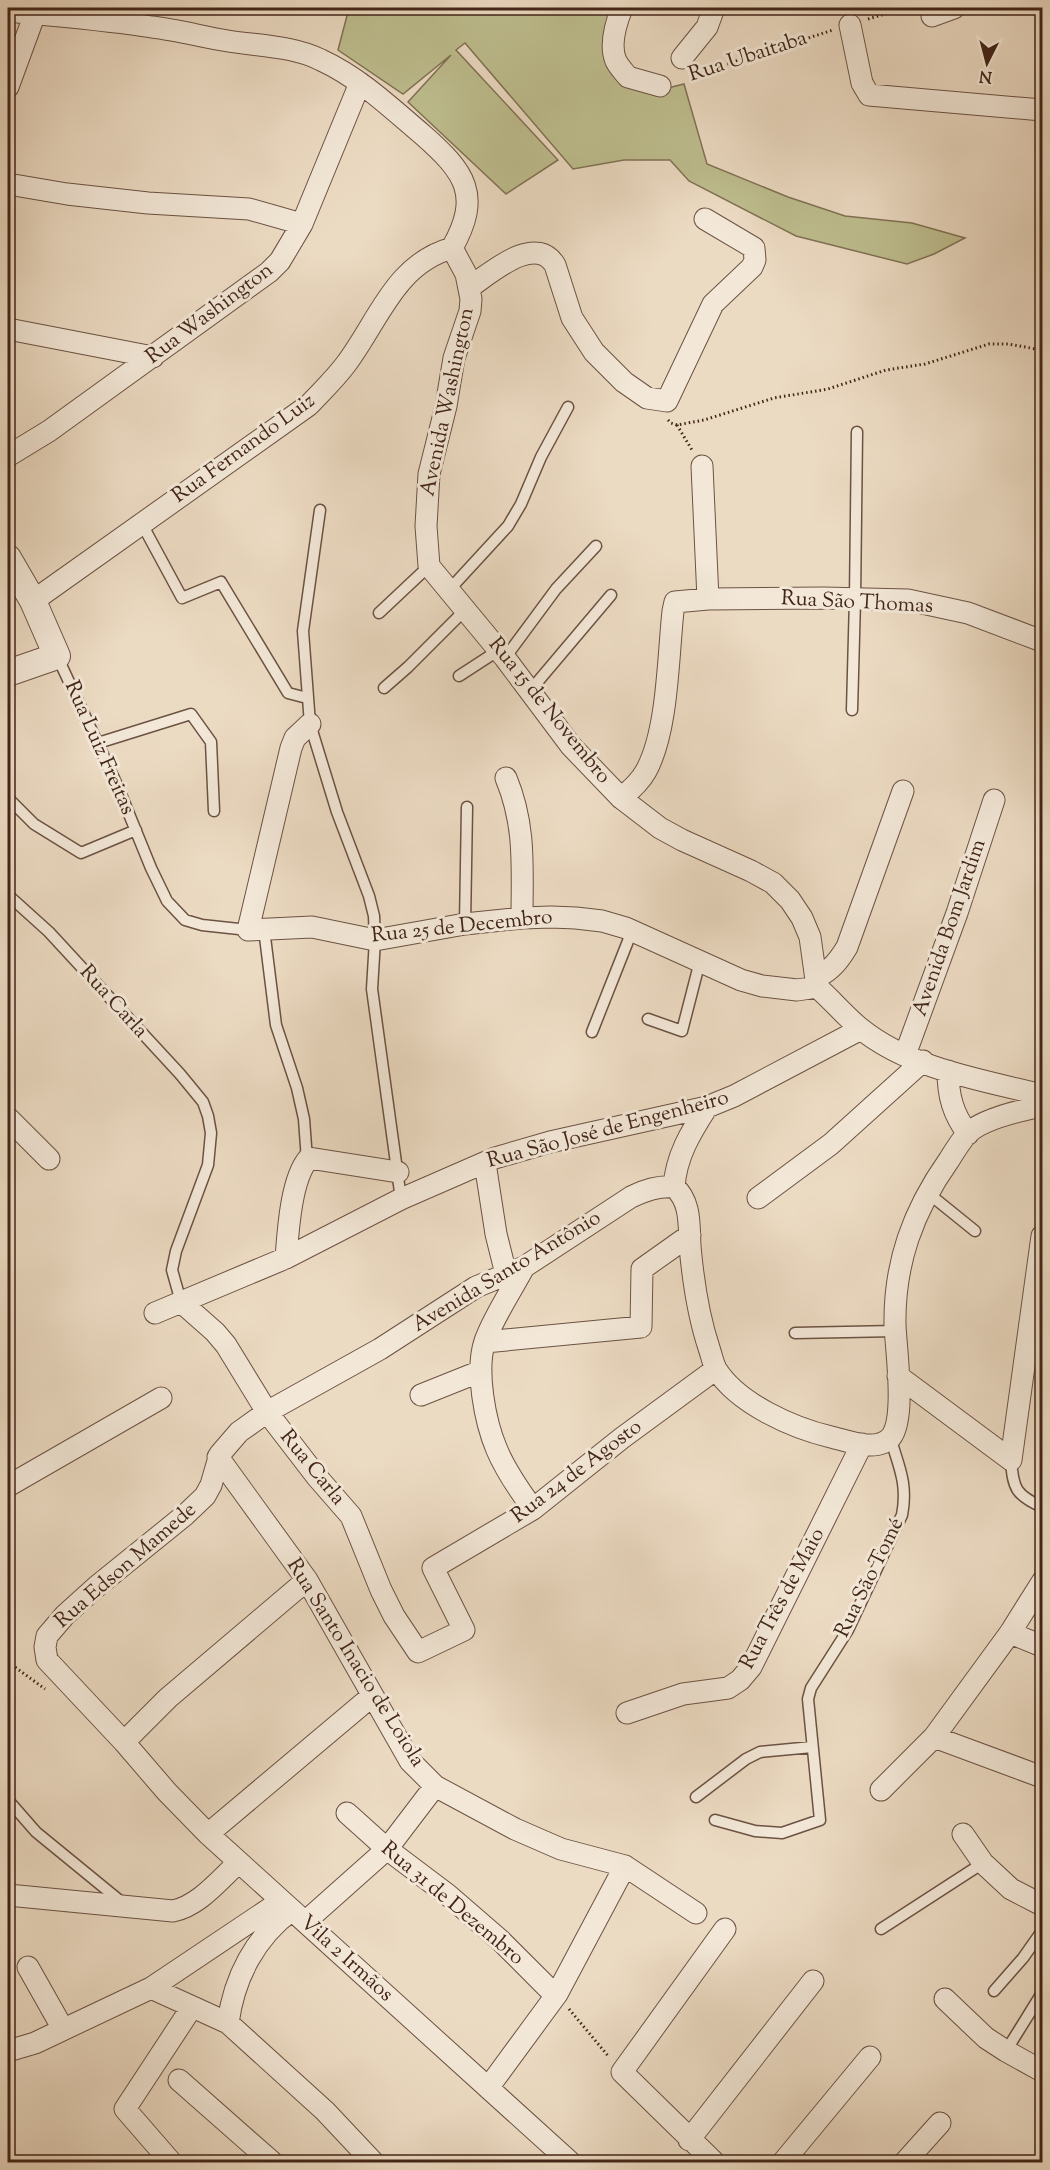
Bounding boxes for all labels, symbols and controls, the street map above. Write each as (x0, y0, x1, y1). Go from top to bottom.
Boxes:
street label: Rua Ubaitaba (685, 24, 811, 90)
north arrow (957, 33, 1017, 93)
text: N (978, 63, 993, 88)
street label: Rua Washington (140, 256, 280, 372)
street label: Avenida Washington (413, 305, 483, 499)
street label: Rua Fernando Luiz (166, 387, 322, 511)
street label: Rua São Thomas (780, 584, 934, 622)
street label: Rua 15 de Novembro (480, 631, 618, 791)
street label: Rua Luiz Freitas (56, 676, 142, 820)
street label: Avenida Bom Jardim (906, 835, 994, 1021)
street label: Rua 25 de Decembro (370, 903, 554, 951)
street label: Rua Carla (72, 958, 154, 1046)
street label: Rua São José de Engenheiro (484, 1083, 732, 1177)
street label: Avenida Santo Antônio (407, 1204, 607, 1340)
street label: Rua 24 de Agosto (505, 1413, 649, 1531)
street label: Rua Carla (272, 1424, 352, 1513)
street label: Rua Edson Mamede (49, 1496, 203, 1636)
street label: Rua São Tomé (828, 1513, 912, 1643)
street label: Rua Três de Maio (733, 1523, 833, 1675)
street label: Rua Santo Inacio de Loiola (278, 1553, 432, 1773)
street label: Rua 31 de Dezembro (374, 1835, 530, 1973)
street label: Vila 2 Irmãos (292, 1909, 400, 2009)

